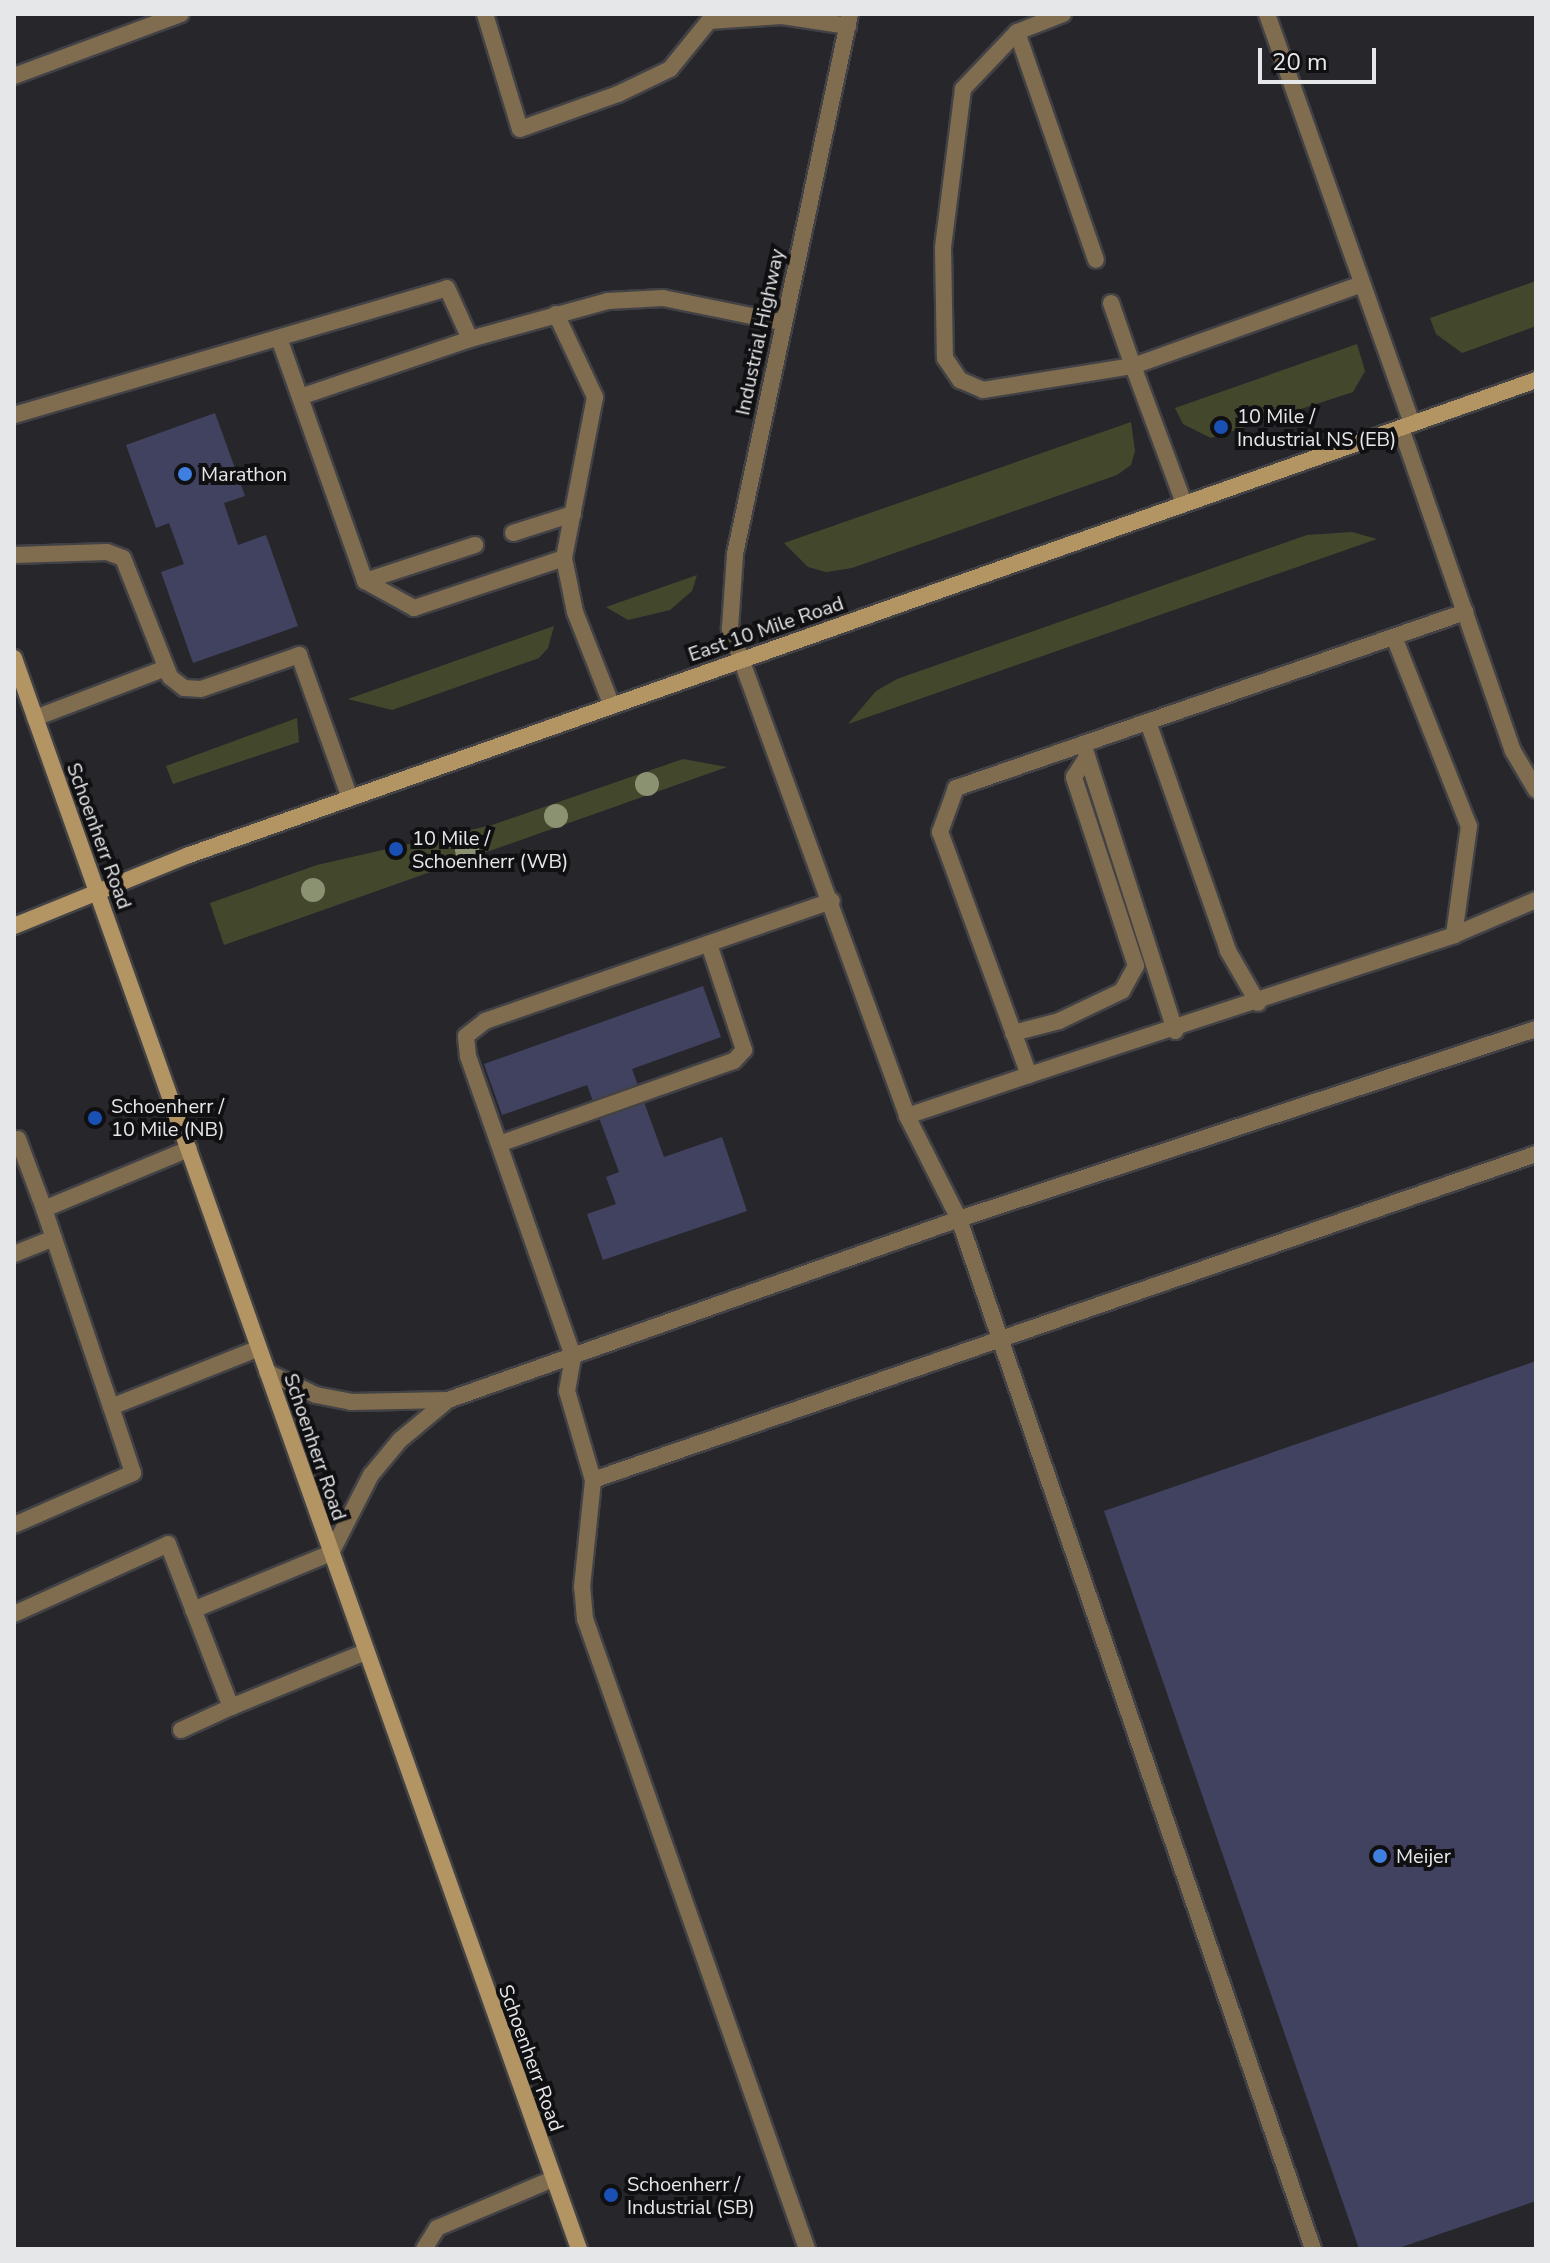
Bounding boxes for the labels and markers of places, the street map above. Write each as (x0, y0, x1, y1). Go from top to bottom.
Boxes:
place label: 10 Mile / Industrial NS (EB) (1237, 404, 1396, 451)
marker: 10 Mile / Industrial NS (EB) (1212, 418, 1230, 436)
place label: Marathon (201, 462, 287, 486)
marker: Marathon (176, 465, 194, 483)
place label: 10 Mile / Schoenherr (WB) (412, 826, 568, 873)
marker: 10 Mile / Schoenherr (WB) (387, 840, 405, 858)
place label: Schoenherr / 10 Mile (NB) (111, 1094, 224, 1141)
marker: Schoenherr / 10 Mile (NB) (86, 1109, 104, 1127)
place label: Meijer (1396, 1844, 1451, 1868)
marker: Meijer (1371, 1847, 1389, 1865)
place label: Schoenherr / Industrial (SB) (627, 2172, 755, 2219)
marker: Schoenherr / Industrial (SB) (602, 2186, 620, 2204)

